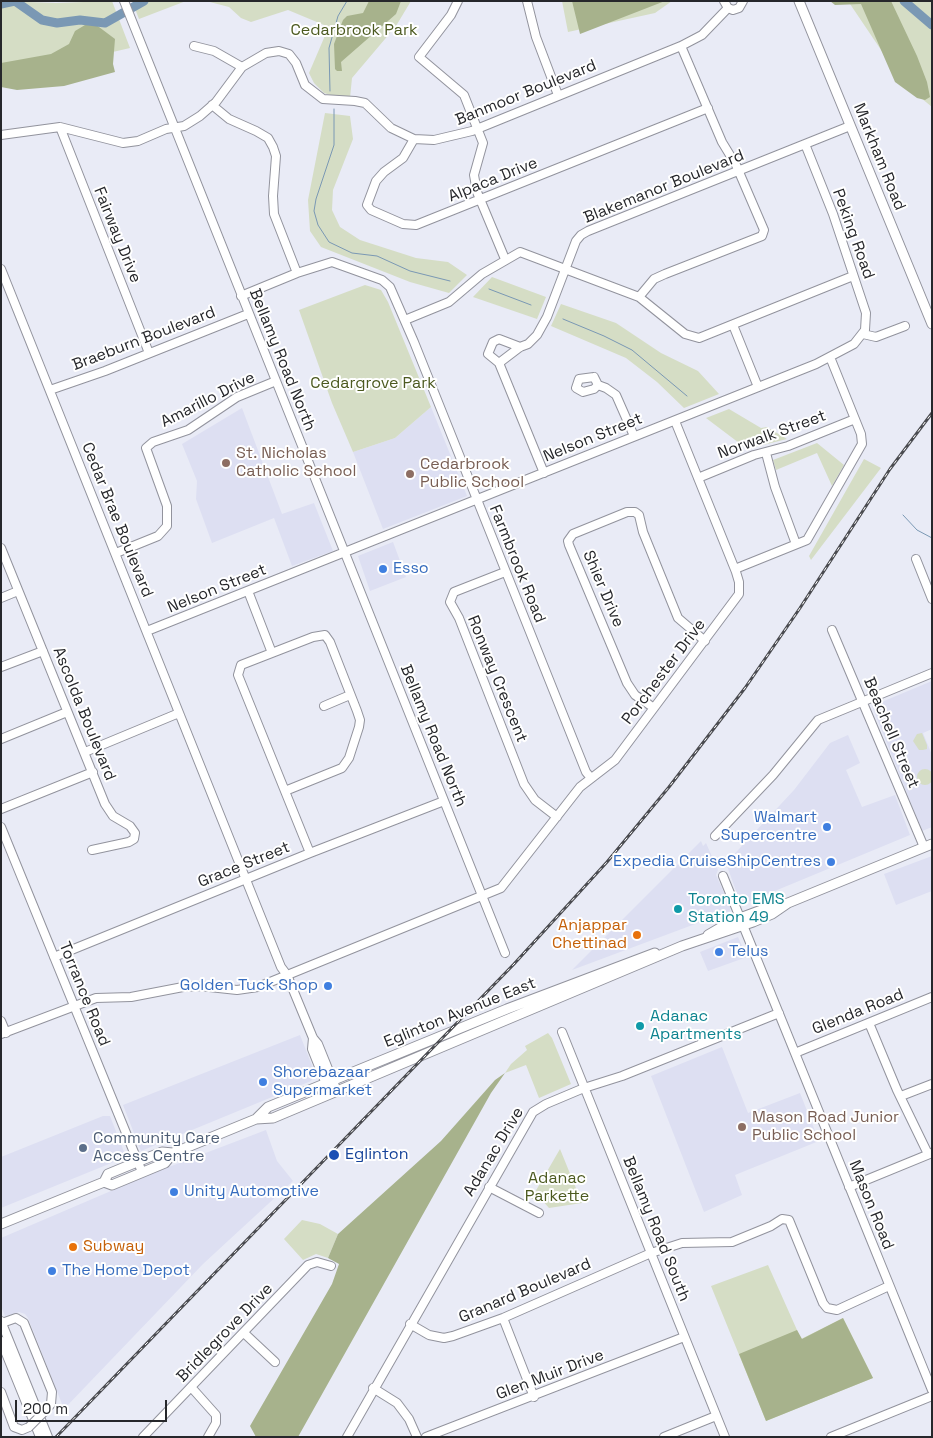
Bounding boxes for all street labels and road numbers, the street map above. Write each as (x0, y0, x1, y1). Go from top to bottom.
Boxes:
street label: Banmoor Boulevard (453, 56, 599, 130)
street label: Markham Road (849, 101, 909, 213)
street label: Blakemanor Boulevard (581, 146, 747, 228)
street label: Alpaca Drive (446, 153, 540, 207)
street label: Fairway Drive (89, 184, 145, 286)
street label: Peking Road (828, 186, 878, 282)
street label: Bellamy Road North (245, 286, 319, 434)
street label: Braeburn Boulevard (70, 303, 218, 375)
street label: Amarillo Drive (158, 368, 258, 432)
street label: Norwalk Street (715, 406, 829, 464)
street label: Nelson Street (541, 409, 645, 467)
street label: Cedar Brae Boulevard (77, 440, 157, 600)
street label: Farmbrook Road (485, 502, 549, 626)
street label: Shier Drive (578, 548, 628, 630)
street label: Nelson Street (165, 560, 269, 618)
street label: Ronway Crescent (463, 613, 531, 745)
street label: Porchester Drive (618, 615, 710, 729)
street label: Ascolda Boulevard (48, 644, 120, 784)
street label: Bellamy Road North (396, 662, 470, 810)
street label: Beachell Street (859, 675, 923, 791)
street label: Grace Street (195, 838, 293, 892)
street label: Torrance Road (54, 939, 114, 1049)
street label: Eglinton Avenue East (381, 974, 539, 1052)
street label: Glenda Road (810, 985, 906, 1039)
street label: Adanac Drive (460, 1104, 528, 1200)
street label: Bellamy Road South (618, 1154, 694, 1304)
street label: Mason Road (844, 1158, 898, 1252)
street label: Granard Boulevard (456, 1254, 594, 1328)
street label: Bridlegrove Drive (173, 1280, 277, 1386)
street label: Glen Muir Drive (493, 1346, 607, 1404)

